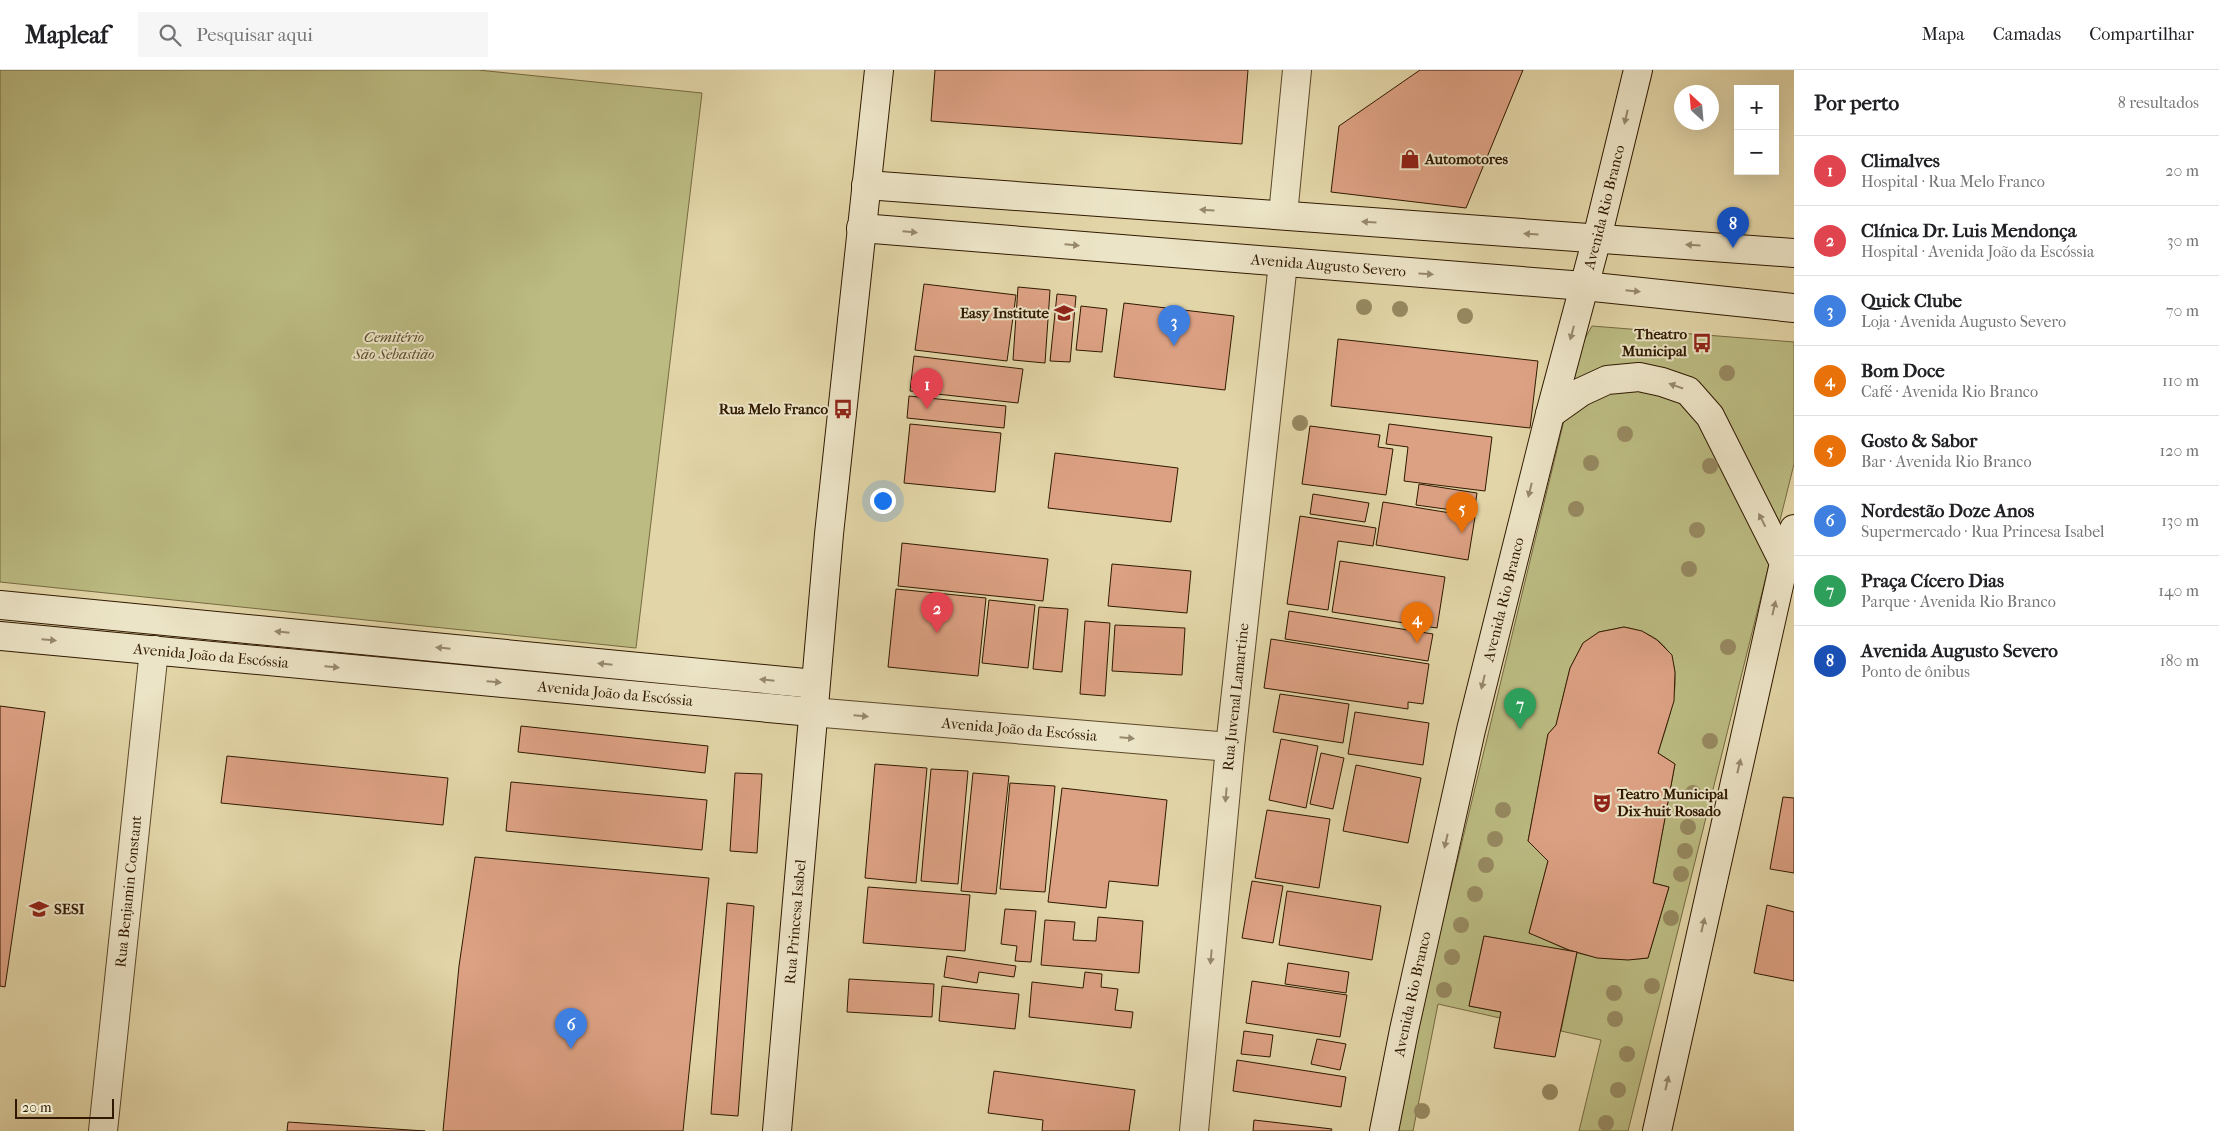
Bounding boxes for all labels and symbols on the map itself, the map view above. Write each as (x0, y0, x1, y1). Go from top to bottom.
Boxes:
north arrow (1674, 85, 1719, 130)
one-way arrow (1622, 110, 1630, 125)
street label: Avenida Rio Branco (1580, 143, 1628, 272)
shop icon: Automotores (1399, 148, 1421, 170)
place label: Automotores (1424, 150, 1508, 168)
one-way arrow (1199, 205, 1215, 213)
pin: 8 (1717, 207, 1749, 248)
one-way arrow (1361, 217, 1377, 225)
one-way arrow (902, 228, 918, 236)
one-way arrow (1523, 229, 1539, 237)
one-way arrow (1685, 241, 1701, 249)
one-way arrow (1064, 242, 1080, 250)
street label: Avenida Augusto Severo (1249, 250, 1407, 281)
one-way arrow (1418, 270, 1434, 278)
one-way arrow (1625, 287, 1641, 295)
school or university icon: Easy Institute (1053, 302, 1075, 324)
place label: Easy Institute (960, 304, 1050, 322)
pin: 3 (1158, 305, 1190, 346)
place label: Theatro Municipal (1621, 325, 1688, 360)
one-way arrow (1567, 326, 1575, 341)
park label: Cemitério São Sebastião (353, 328, 434, 363)
bus stop icon: Theatro Municipal (1691, 332, 1713, 354)
pin: 1 (911, 368, 943, 409)
one-way arrow (1668, 382, 1683, 390)
bus stop icon: Rua Melo Franco (832, 398, 854, 420)
place label: Rua Melo Franco (719, 400, 828, 418)
one-way arrow (1526, 483, 1534, 498)
your location (870, 488, 896, 514)
pin: 5 (1446, 492, 1478, 533)
one-way arrow (1758, 512, 1767, 527)
street label: Avenida Rio Branco (1479, 535, 1528, 664)
pin: 2 (921, 592, 953, 633)
one-way arrow (1770, 600, 1778, 615)
pin: 4 (1401, 602, 1433, 643)
street label: Rua Juvenal Lamartine (1219, 622, 1253, 772)
one-way arrow (273, 627, 289, 635)
one-way arrow (41, 637, 57, 645)
street label: Avenida João da Escóssia (132, 639, 291, 672)
one-way arrow (435, 643, 451, 651)
one-way arrow (597, 659, 613, 667)
one-way arrow (325, 663, 341, 671)
one-way arrow (759, 675, 775, 683)
one-way arrow (1479, 675, 1487, 690)
street label: Avenida João da Escóssia (536, 677, 695, 710)
one-way arrow (486, 678, 502, 686)
pin: 7 (1504, 688, 1536, 729)
one-way arrow (853, 712, 869, 720)
street label: Avenida João da Escóssia (940, 714, 1099, 745)
one-way arrow (1120, 735, 1136, 743)
one-way arrow (1735, 759, 1743, 774)
place label: Teatro Municipal Dix-huit Rosado (1616, 785, 1729, 820)
one-way arrow (1222, 788, 1230, 804)
theatre icon: Teatro Municipal Dix-huit Rosado (1591, 792, 1613, 814)
street label: Rua Benjamin Constant (111, 814, 145, 968)
one-way arrow (1442, 833, 1450, 848)
street label: Rua Princesa Isabel (781, 859, 810, 985)
school or university icon: SESI (28, 898, 50, 920)
place label: SESI (54, 900, 85, 918)
one-way arrow (1699, 917, 1707, 932)
street label: Avenida Rio Branco (1390, 929, 1435, 1059)
one-way arrow (1206, 950, 1214, 966)
pin: 6 (555, 1008, 587, 1049)
one-way arrow (1663, 1076, 1671, 1091)
scale bar (15, 1096, 114, 1119)

